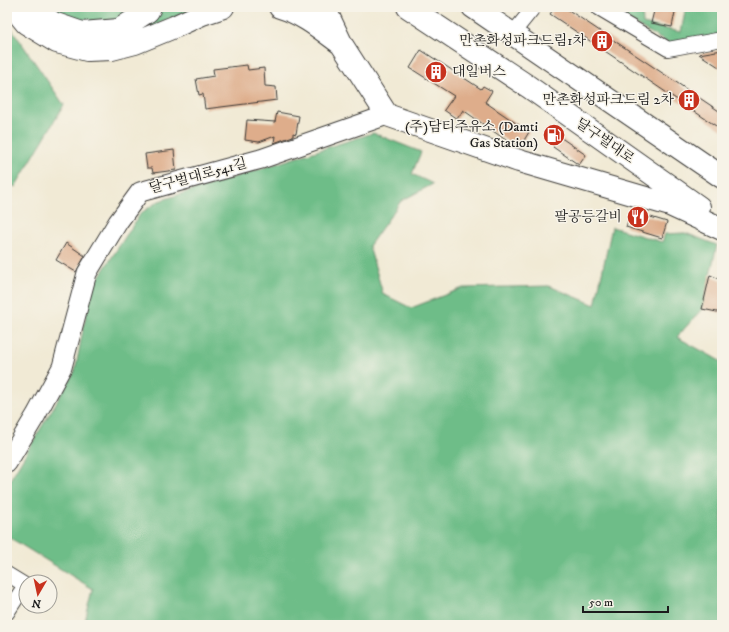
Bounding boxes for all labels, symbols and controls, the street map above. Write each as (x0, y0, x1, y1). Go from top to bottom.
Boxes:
building icon: 만촌화성파크드림1차 (589, 28, 615, 54)
place label: 만촌화성파크드림1차 (459, 32, 586, 50)
building icon: 대일버스 (423, 59, 449, 85)
place label: 대일버스 (452, 63, 507, 81)
building icon: 만촌화성파크드림 2차 (676, 87, 702, 113)
place label: 만촌화성파크드림 2차 (542, 91, 674, 109)
street label: 달구벌대로 (572, 114, 638, 168)
place label: (주)담티주유소 (Damti Gas Station) (405, 118, 538, 152)
fuel station icon: (주)담티주유소 (Damti Gas Station) (541, 122, 567, 148)
street label: 달구벌대로541길 (147, 154, 249, 198)
restaurant icon: 팔공등갈비 (625, 204, 651, 230)
place label: 팔공등갈비 (554, 208, 622, 226)
north arrow (18, 574, 58, 614)
scale bar (583, 588, 668, 614)
text: N (31, 595, 42, 611)
text: 50 m (589, 595, 613, 610)

